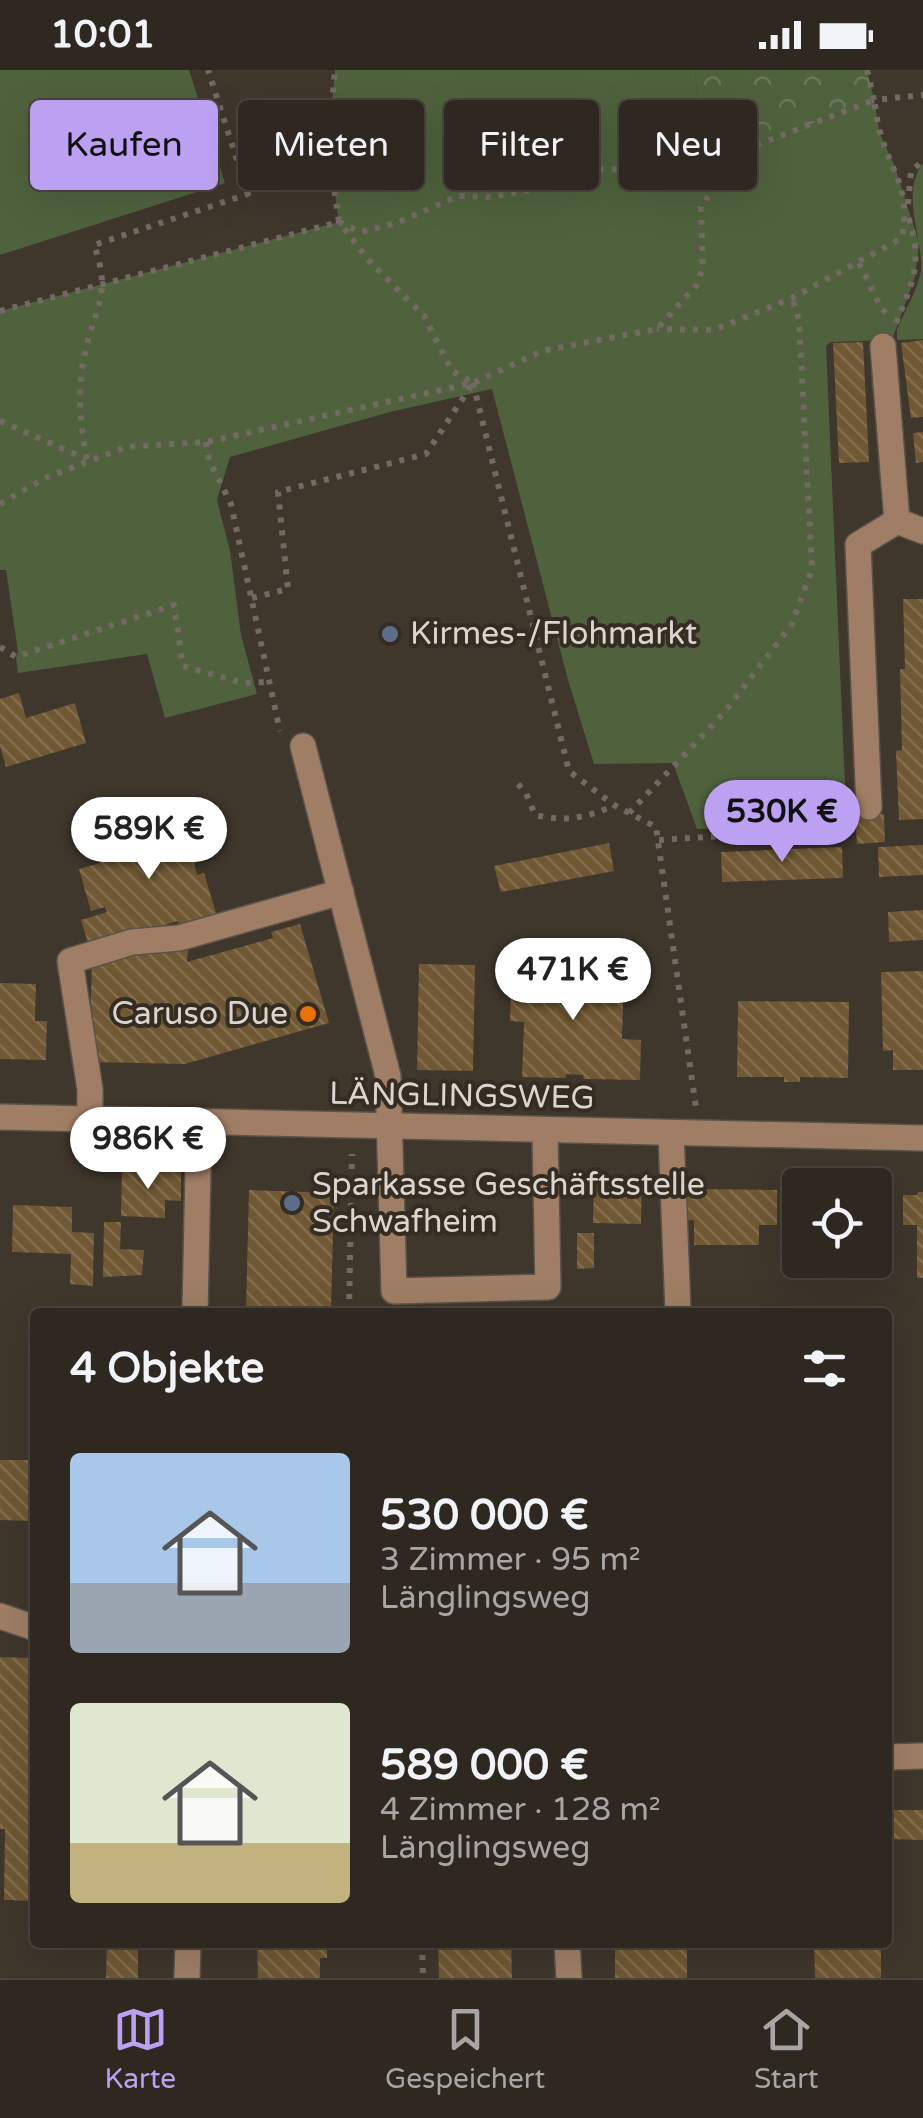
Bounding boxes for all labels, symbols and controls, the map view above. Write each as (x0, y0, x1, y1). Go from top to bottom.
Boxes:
text: 10:01 (50, 12, 155, 58)
chip: Kaufen (30, 100, 218, 190)
chip: Mieten (238, 100, 424, 190)
chip: Filter (444, 100, 599, 190)
chip: Neu (619, 100, 757, 190)
place label: Kirmes-/Flohmarkt (410, 615, 697, 653)
marker: Kirmes-/Flohmarkt (379, 623, 401, 645)
pin: 530K € (701, 780, 863, 865)
text: 530K € (726, 793, 838, 831)
pin: 589K € (68, 797, 230, 882)
text: 589K € (93, 810, 205, 848)
pin: 471K € (492, 938, 654, 1023)
text: 471K € (517, 951, 629, 989)
place label: Caruso Due (112, 995, 288, 1033)
marker: Caruso Due (297, 1003, 319, 1025)
street label: LÄNGLINGSWEG (329, 1075, 595, 1117)
pin: 986K € (67, 1107, 229, 1192)
text: 986K € (92, 1120, 204, 1158)
place label: Sparkasse Geschäftsstelle Schwafheim (312, 1166, 705, 1241)
map controls (782, 1168, 892, 1278)
button: locate (782, 1168, 892, 1278)
marker: Sparkasse Geschäftsstelle Schwafheim (281, 1192, 303, 1214)
icon: filters (797, 1341, 852, 1396)
text: 4 Objekte (70, 1343, 264, 1394)
text: 530 000 € (380, 1490, 589, 1541)
icon: home (150, 1493, 270, 1613)
text: 3 Zimmer · 95 m² (380, 1541, 641, 1579)
text: Länglingsweg (380, 1579, 590, 1617)
text: 589 000 € (380, 1740, 589, 1791)
icon: home (150, 1743, 270, 1863)
text: 4 Zimmer · 128 m² (380, 1791, 661, 1829)
text: Länglingsweg (380, 1829, 590, 1867)
tab: Karte (104, 2002, 176, 2096)
tab: Gespeichert (385, 2002, 545, 2096)
tab: Start (754, 2002, 819, 2096)

